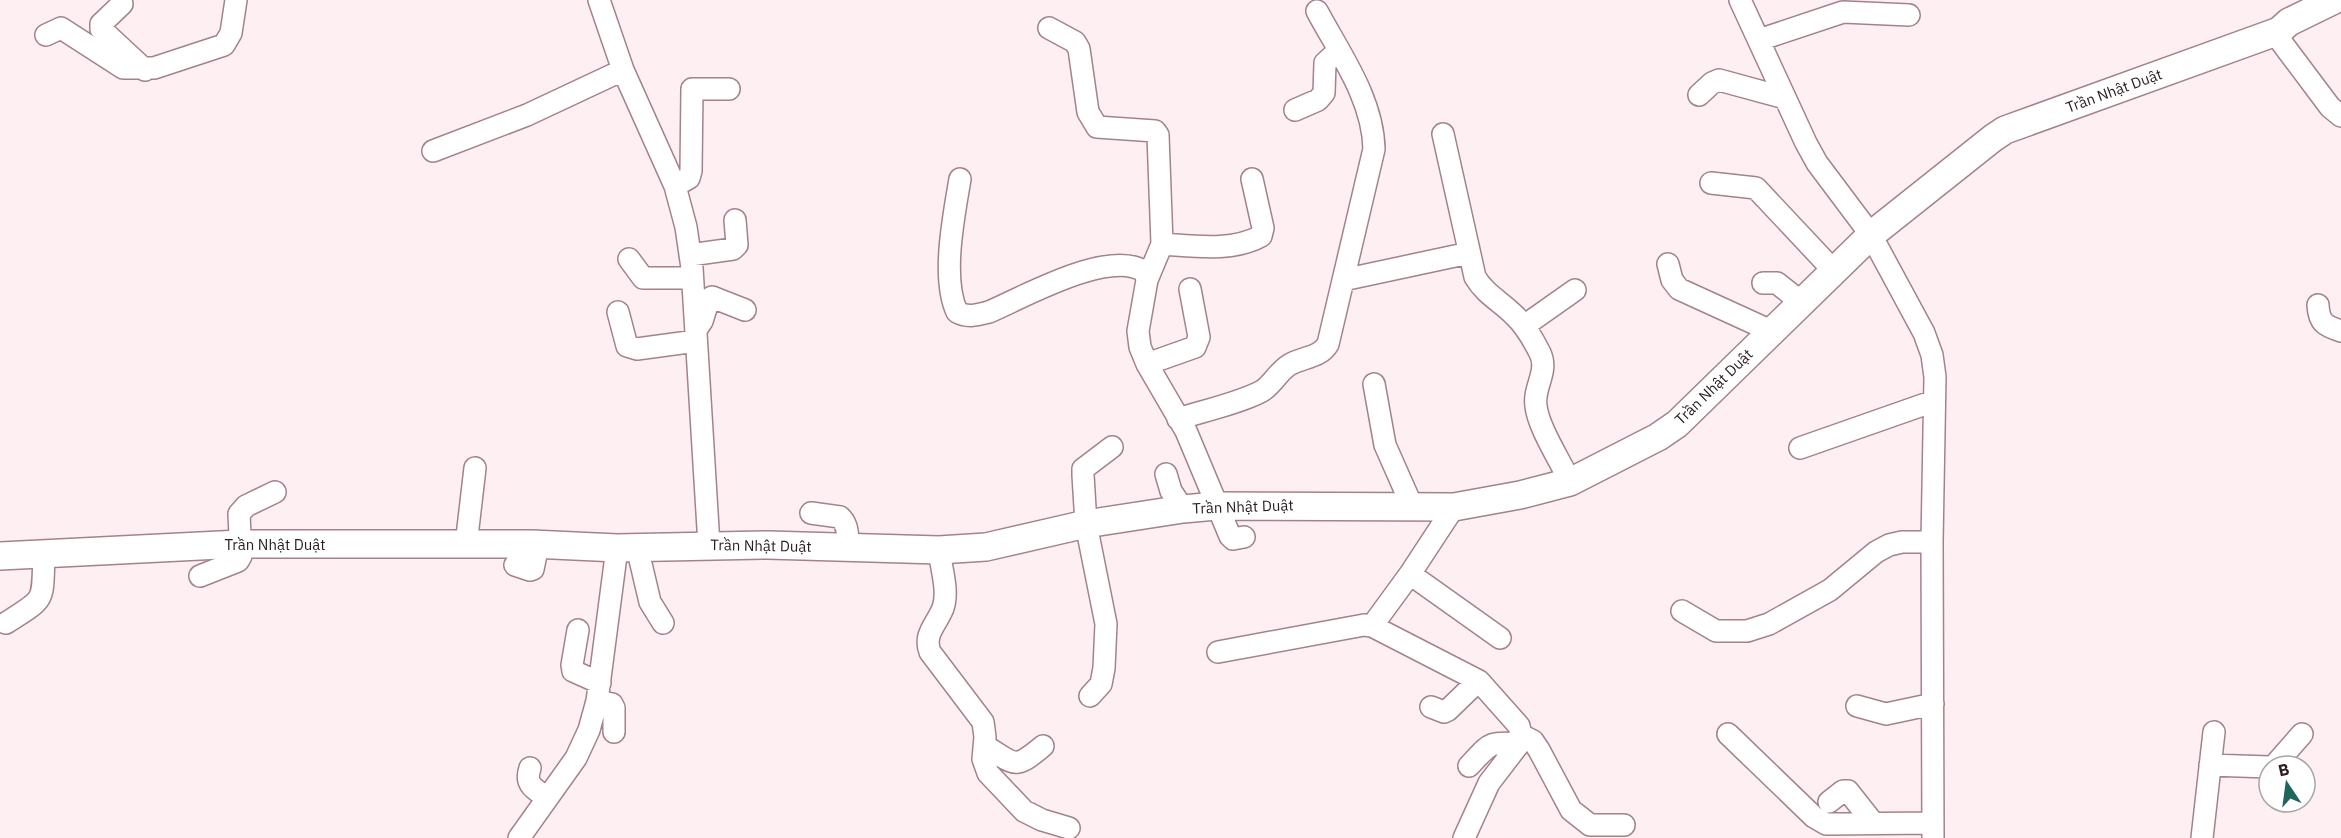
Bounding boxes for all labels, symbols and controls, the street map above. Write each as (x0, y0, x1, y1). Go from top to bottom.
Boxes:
street label: Trần Nhật Duật (2063, 64, 2165, 117)
street label: Trần Nhật Duật (1671, 345, 1757, 429)
street label: Trần Nhật Duật (1192, 495, 1294, 518)
street label: Trần Nhật Duật (224, 535, 326, 554)
street label: Trần Nhật Duật (710, 535, 812, 556)
north arrow (2257, 754, 2317, 814)
text: B (2276, 758, 2291, 780)

